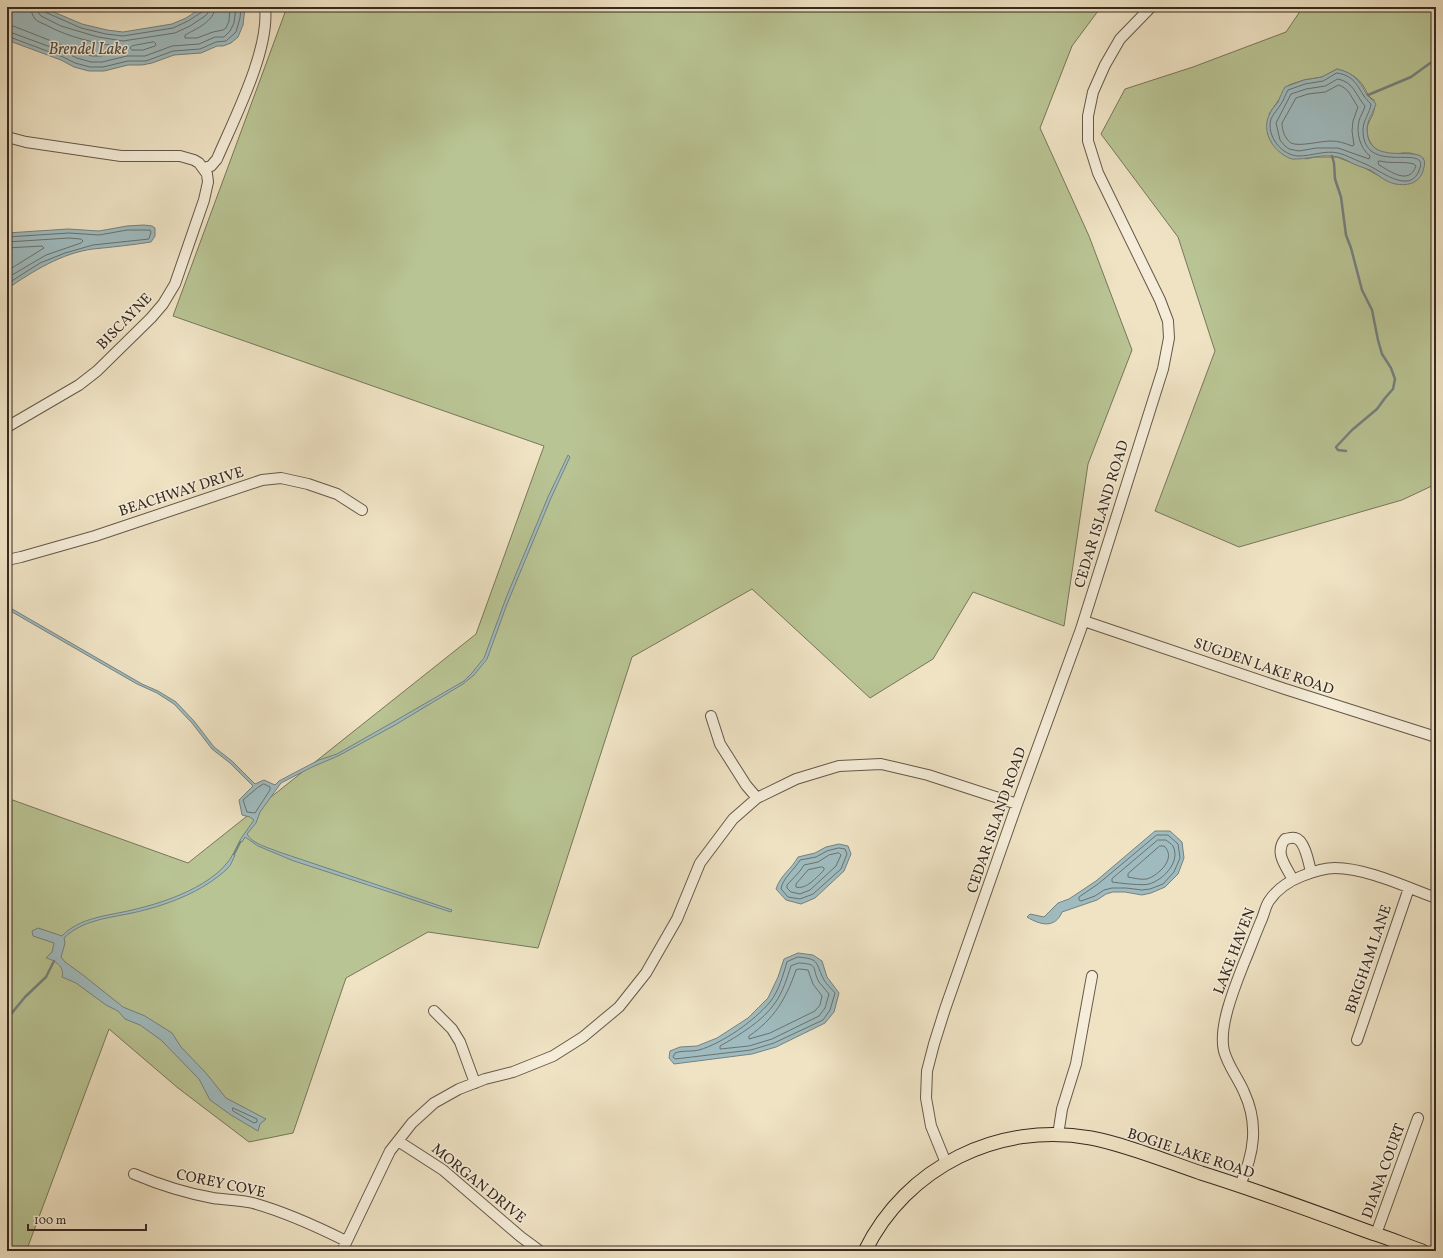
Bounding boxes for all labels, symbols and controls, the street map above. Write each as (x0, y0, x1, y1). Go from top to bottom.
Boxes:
water label: Brendel Lake (48, 39, 128, 61)
street label: BISCAYNE (93, 289, 157, 355)
street label: CEDAR ISLAND ROAD (1070, 438, 1135, 591)
street label: BEACHWAY DRIVE (116, 462, 247, 523)
street label: SUGDEN LAKE ROAD (1191, 634, 1336, 701)
street label: CEDAR ISLAND ROAD (963, 745, 1032, 896)
street label: BRIGHAM LANE (1341, 902, 1398, 1017)
street label: LAKE HAVEN (1209, 905, 1262, 998)
street label: DIANA COURT (1357, 1121, 1411, 1222)
street label: BOGIE LAKE ROAD (1124, 1124, 1257, 1185)
street label: MORGAN DRIVE (426, 1139, 530, 1229)
street label: COREY COVE (174, 1165, 267, 1204)
scale bar (28, 1206, 146, 1232)
text: 100 m (34, 1213, 67, 1229)

